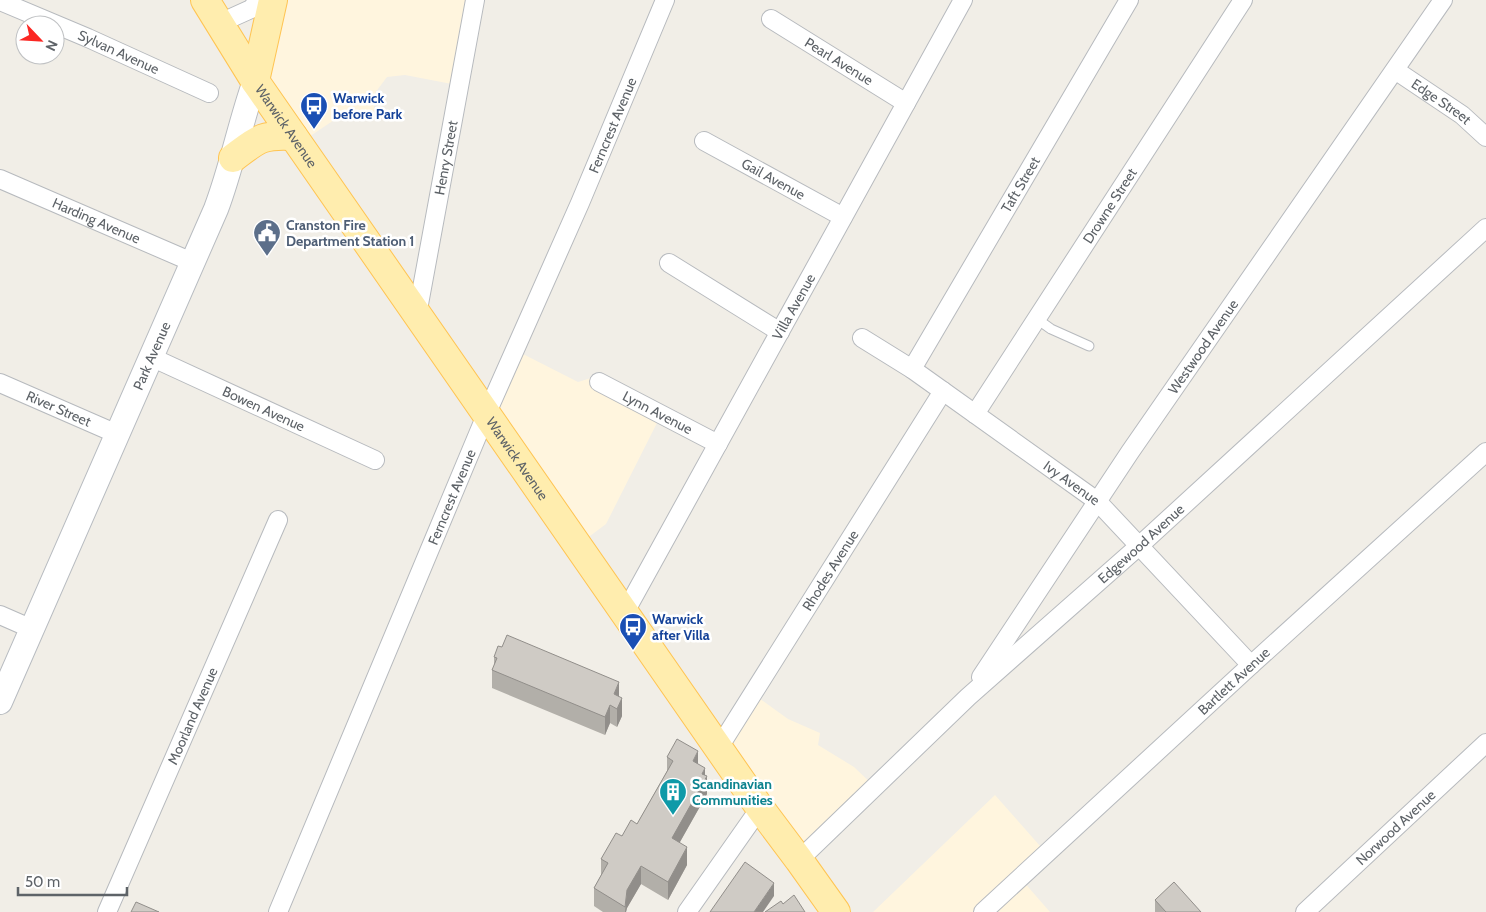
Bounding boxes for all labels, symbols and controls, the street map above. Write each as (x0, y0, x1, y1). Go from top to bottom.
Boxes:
north arrow (15, 15, 65, 65)
street label: Sylvan Avenue (75, 26, 162, 78)
street label: Pearl Avenue (801, 33, 876, 89)
text: N (42, 37, 62, 54)
street label: Ferncrest Avenue (585, 75, 641, 176)
street label: Edge Street (1408, 75, 1475, 128)
street label: Warwick Avenue (251, 81, 321, 171)
place label: Warwick before Park (333, 89, 402, 123)
bus stop icon: Warwick before Park (299, 91, 329, 130)
street label: Henry Street (430, 119, 462, 196)
street label: Taft Street (997, 153, 1044, 216)
street label: Gail Avenue (738, 154, 808, 204)
street label: Drowne Street (1079, 164, 1141, 247)
street label: Harding Avenue (50, 194, 143, 248)
place label: Cranston Fire Department Station 1 (286, 216, 414, 250)
public building icon: Cranston Fire Department Station 1 (252, 218, 282, 257)
street label: Villa Avenue (768, 270, 819, 343)
street label: Westwood Avenue (1164, 296, 1242, 398)
street label: Park Avenue (129, 319, 175, 393)
street label: Bowen Avenue (220, 382, 308, 436)
street label: River Street (24, 387, 94, 431)
street label: Lynn Avenue (620, 387, 696, 438)
street label: Warwick Avenue (482, 414, 552, 504)
street label: Ferncrest Avenue (424, 446, 480, 547)
street label: Ivy Avenue (1040, 457, 1103, 509)
street label: Edgewood Avenue (1094, 500, 1188, 587)
street label: Rhodes Avenue (798, 527, 862, 614)
place label: Warwick after Villa (652, 610, 710, 644)
bus stop icon: Warwick after Villa (618, 612, 648, 651)
street label: Bartlett Avenue (1194, 643, 1274, 719)
street label: Moorland Avenue (163, 664, 222, 767)
place label: Scandinavian Communities (692, 775, 773, 809)
building icon: Scandinavian Communities (658, 777, 688, 816)
street label: Norwood Avenue (1352, 786, 1439, 869)
scale bar (18, 864, 126, 896)
text: 50 m (25, 873, 60, 891)

